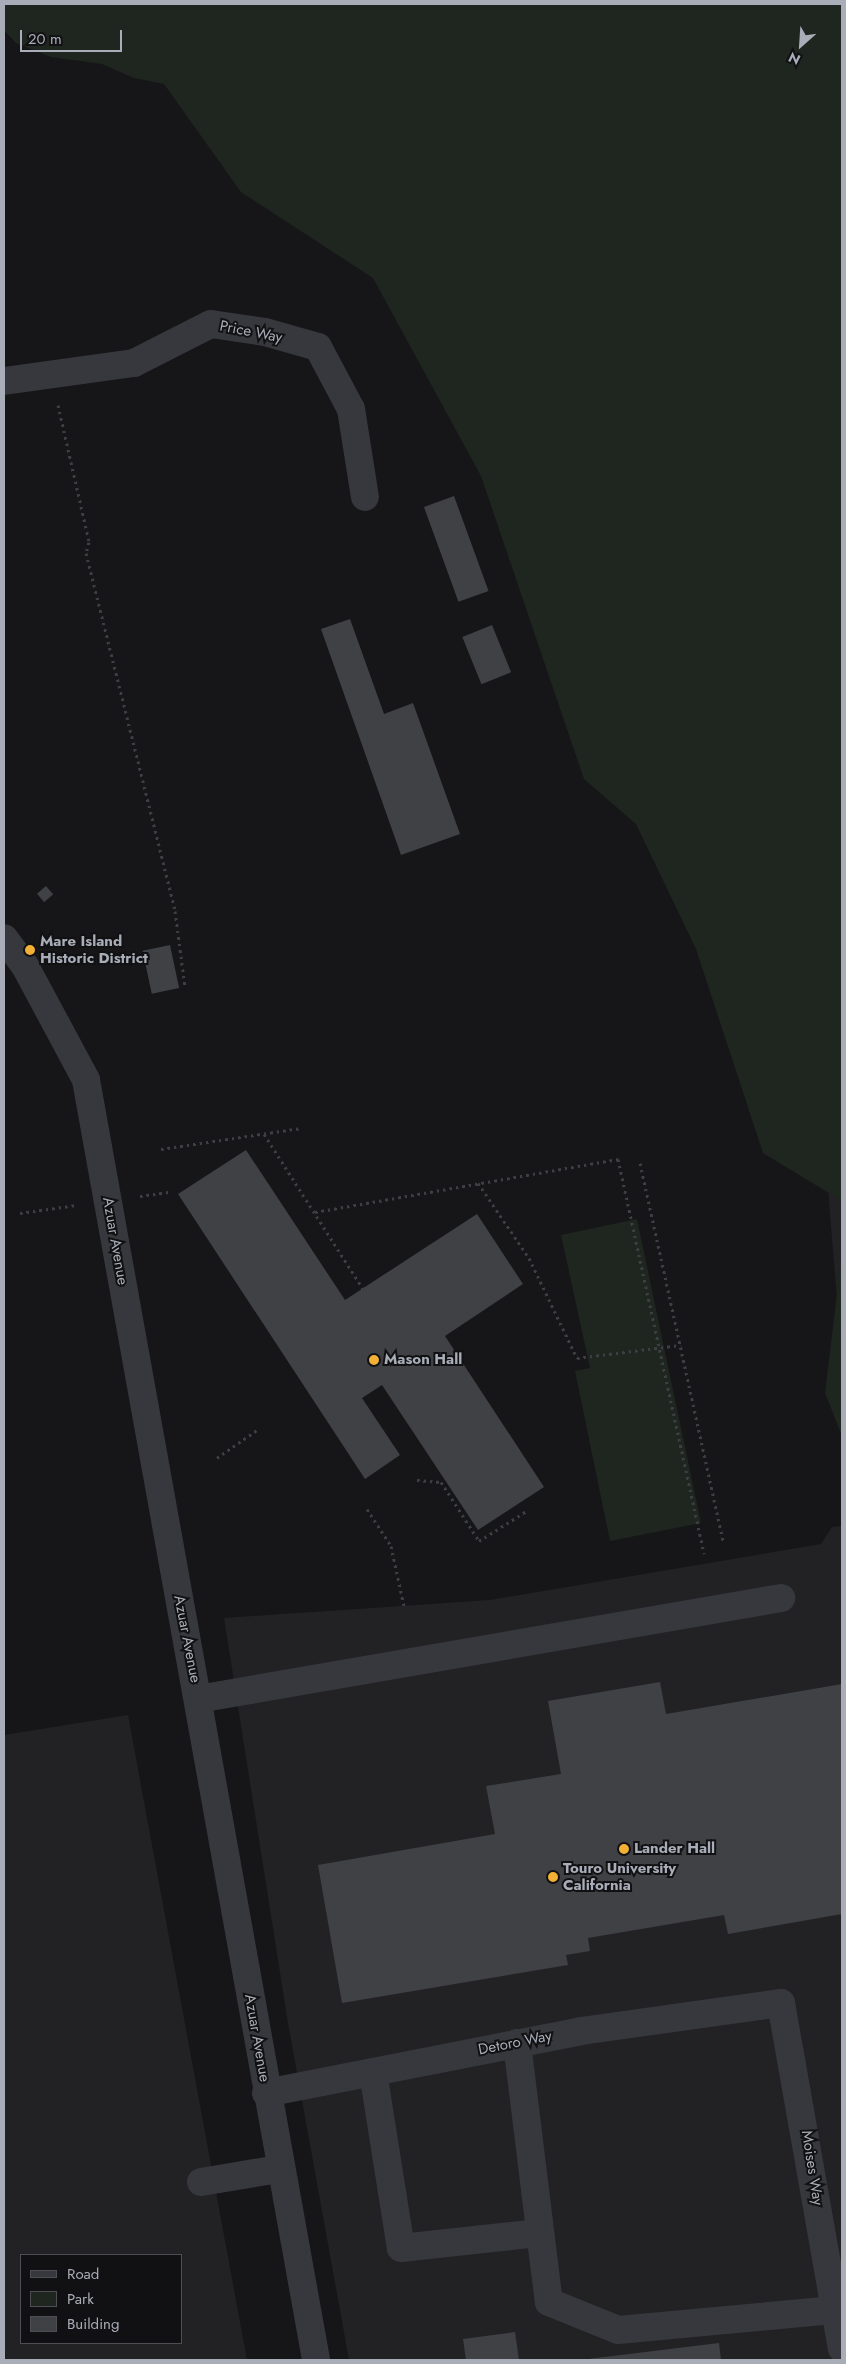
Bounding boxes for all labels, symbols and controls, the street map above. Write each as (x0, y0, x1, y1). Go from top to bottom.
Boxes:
scale bar (22, 20, 125, 52)
north arrow (776, 20, 826, 70)
text: 20 m (28, 28, 62, 50)
text: N (785, 47, 804, 70)
street label: Price Way (218, 317, 284, 347)
place label: Mare Island Historic District (40, 932, 148, 967)
marker: Mare Island Historic District (24, 944, 36, 956)
street label: Azuar Avenue (98, 1196, 132, 1286)
place label: Mason Hall (384, 1351, 462, 1369)
marker: Mason Hall (368, 1354, 380, 1366)
street label: Azuar Avenue (170, 1594, 204, 1684)
place label: Lander Hall (634, 1840, 715, 1858)
marker: Lander Hall (618, 1843, 630, 1855)
place label: Touro University California (563, 1859, 676, 1894)
marker: Touro University California (547, 1871, 559, 1883)
street label: Azuar Avenue (240, 1993, 274, 2083)
street label: Detoro Way (477, 2027, 553, 2059)
street label: Moises Way (797, 2129, 827, 2207)
legend (20, 2254, 182, 2344)
text: Road (67, 2263, 99, 2285)
text: Park (67, 2288, 94, 2310)
text: Building (67, 2313, 119, 2335)

